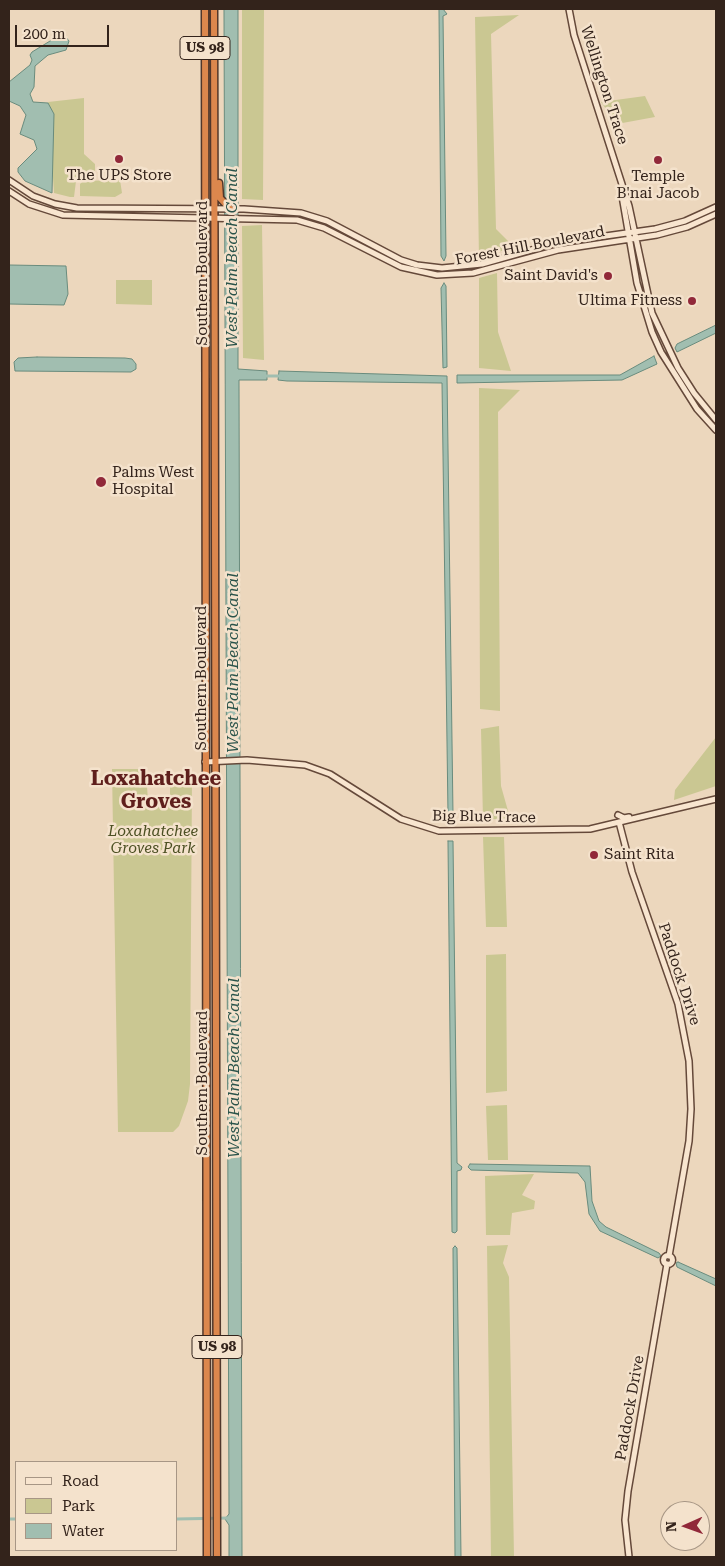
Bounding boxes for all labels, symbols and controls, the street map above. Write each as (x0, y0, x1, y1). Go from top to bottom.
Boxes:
scale bar (18, 15, 111, 47)
street label: Wellington Trace (576, 23, 632, 147)
text: 200 m (23, 25, 66, 43)
road number: US 98 (180, 36, 230, 59)
marker: The UPS Store (113, 153, 125, 165)
marker: Temple B'nai Jacob (652, 154, 664, 166)
place label: The UPS Store (67, 167, 171, 185)
water label: West Palm Beach Canal (222, 168, 242, 348)
place label: Temple B'nai Jacob (617, 168, 699, 203)
street label: Southern Boulevard (194, 201, 212, 345)
street label: Forest Hill Boulevard (454, 223, 606, 269)
place label: Saint David's (504, 267, 598, 285)
marker: Saint David's (602, 270, 614, 282)
place label: Ultima Fitness (578, 292, 682, 310)
marker: Ultima Fitness (686, 295, 698, 307)
place label: Palms West Hospital (112, 464, 194, 499)
marker: Palms West Hospital (94, 475, 108, 489)
water label: West Palm Beach Canal (223, 573, 243, 753)
street label: Southern Boulevard (193, 606, 211, 750)
district label: Loxahatchee Groves (91, 767, 221, 814)
street label: Big Blue Trace (432, 807, 536, 827)
park label: Loxahatchee Groves Park (108, 823, 198, 858)
place label: Saint Rita (604, 846, 674, 864)
marker: Saint Rita (588, 849, 600, 861)
street label: Paddock Drive (654, 921, 704, 1027)
water label: West Palm Beach Canal (224, 978, 244, 1158)
street label: Southern Boulevard (194, 1011, 212, 1155)
road number: US 98 (192, 1335, 242, 1358)
street label: Paddock Drive (612, 1354, 648, 1462)
legend (15, 1461, 178, 1551)
text: Road (62, 1472, 99, 1490)
text: Park (62, 1497, 95, 1515)
north arrow (660, 1501, 710, 1551)
text: N (663, 1521, 679, 1532)
text: Water (62, 1522, 104, 1540)

